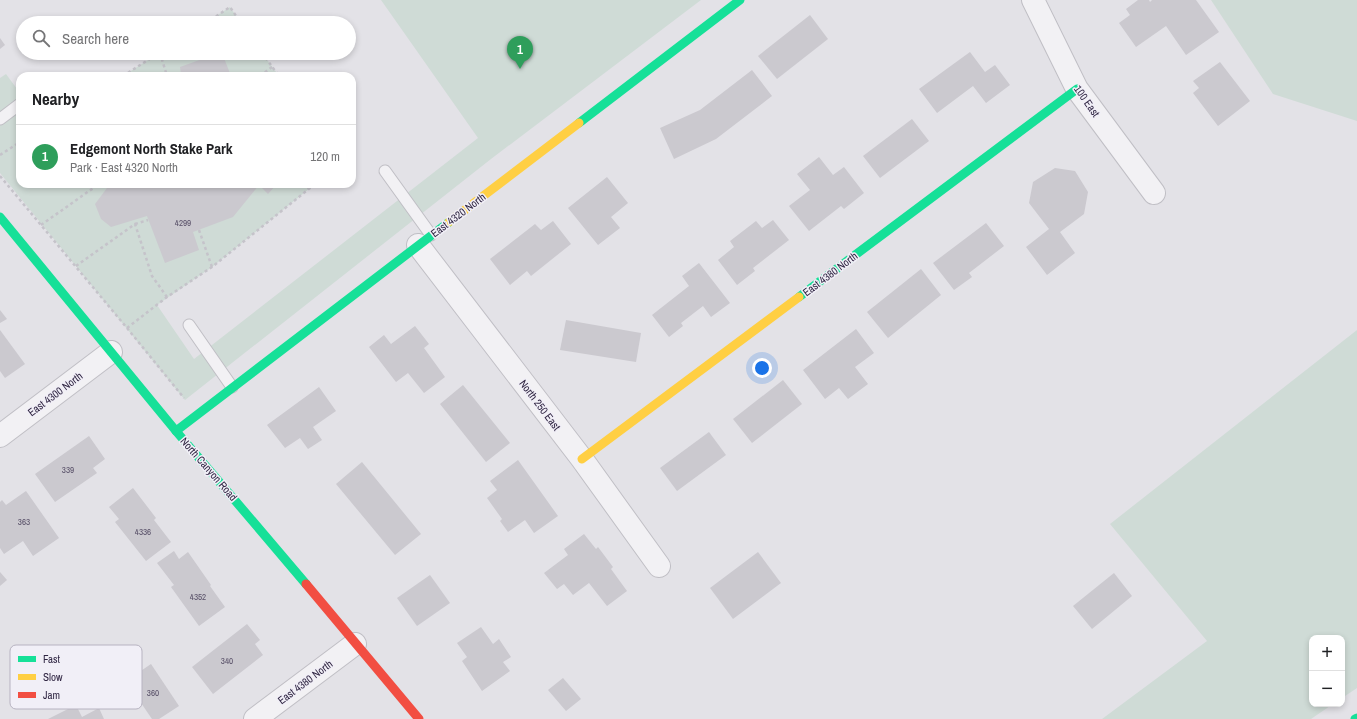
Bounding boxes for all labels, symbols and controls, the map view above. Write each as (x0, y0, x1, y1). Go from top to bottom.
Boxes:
search box (16, 16, 356, 60)
icon: search (30, 27, 52, 49)
text: Search here (62, 28, 129, 49)
pin: 1 (507, 36, 533, 69)
street label: 100 East (1071, 82, 1103, 120)
text: Nearby (32, 87, 79, 110)
text: Edgemont North Stake Park (70, 138, 233, 159)
text: 1 (42, 148, 48, 165)
text: 120 m (310, 148, 340, 165)
text: Park · East 4320 North (70, 159, 178, 176)
street label: East 4320 North (428, 190, 488, 240)
house number: 4299 (175, 217, 191, 229)
street label: East 4380 North (800, 249, 860, 299)
your location (752, 358, 772, 378)
street label: East 4300 North (25, 369, 85, 419)
street label: North 250 East (516, 377, 564, 434)
street label: North Canyon Road (178, 434, 240, 504)
house number: 339 (62, 464, 74, 476)
house number: 363 (18, 516, 30, 528)
house number: 4336 (135, 526, 151, 538)
house number: 4352 (190, 591, 206, 603)
map controls (1309, 635, 1345, 707)
button: + (1309, 635, 1345, 671)
legend (10, 645, 142, 709)
text: Fast (43, 652, 61, 666)
house number: 340 (221, 655, 233, 667)
street label: East 4380 North (275, 657, 335, 707)
text: Slow (43, 670, 63, 684)
button: − (1309, 671, 1345, 707)
house number: 360 (147, 687, 159, 699)
text: Jam (43, 688, 60, 702)

